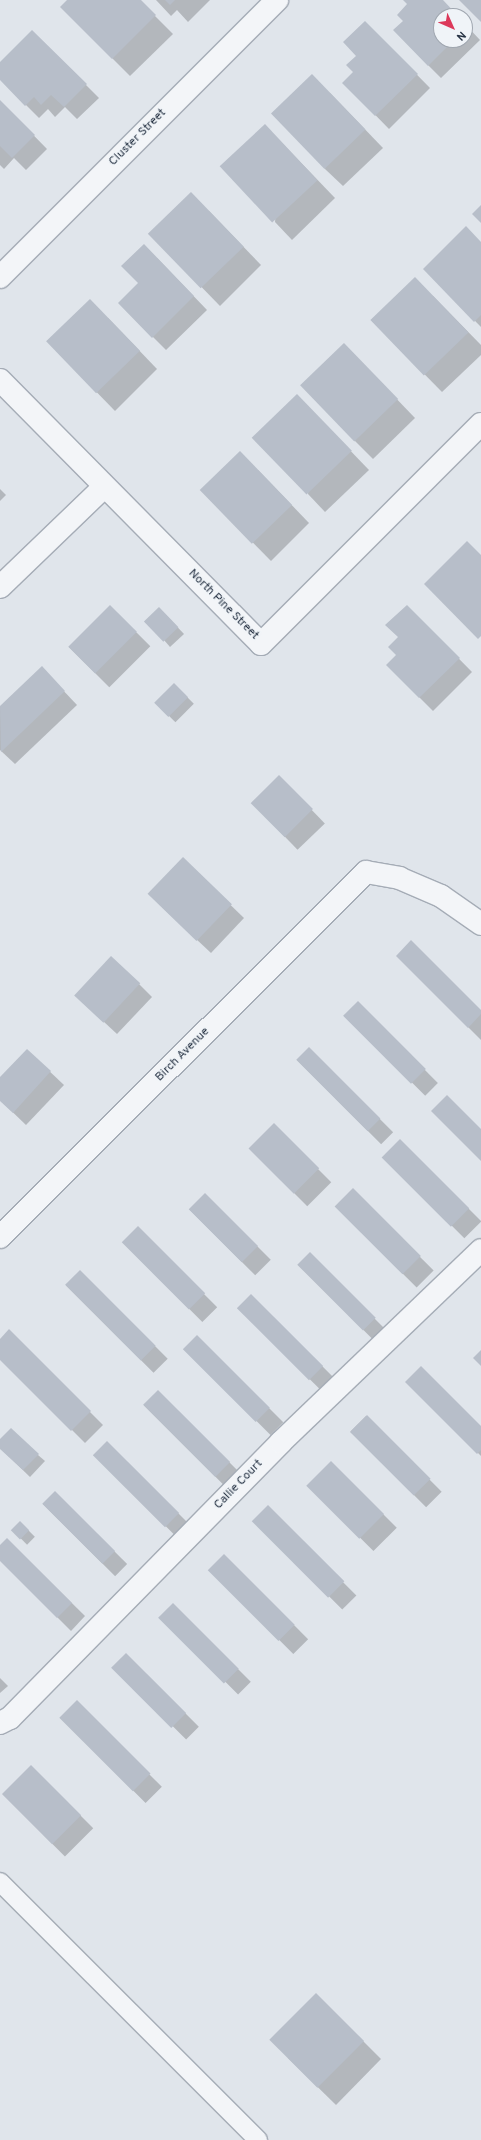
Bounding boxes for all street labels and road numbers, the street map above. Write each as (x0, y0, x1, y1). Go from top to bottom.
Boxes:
street label: Cluster Street (107, 107, 169, 169)
street label: North Pine Street (185, 567, 261, 643)
street label: Birch Avenue (153, 1025, 213, 1085)
street label: Callie Court (212, 1457, 266, 1513)

